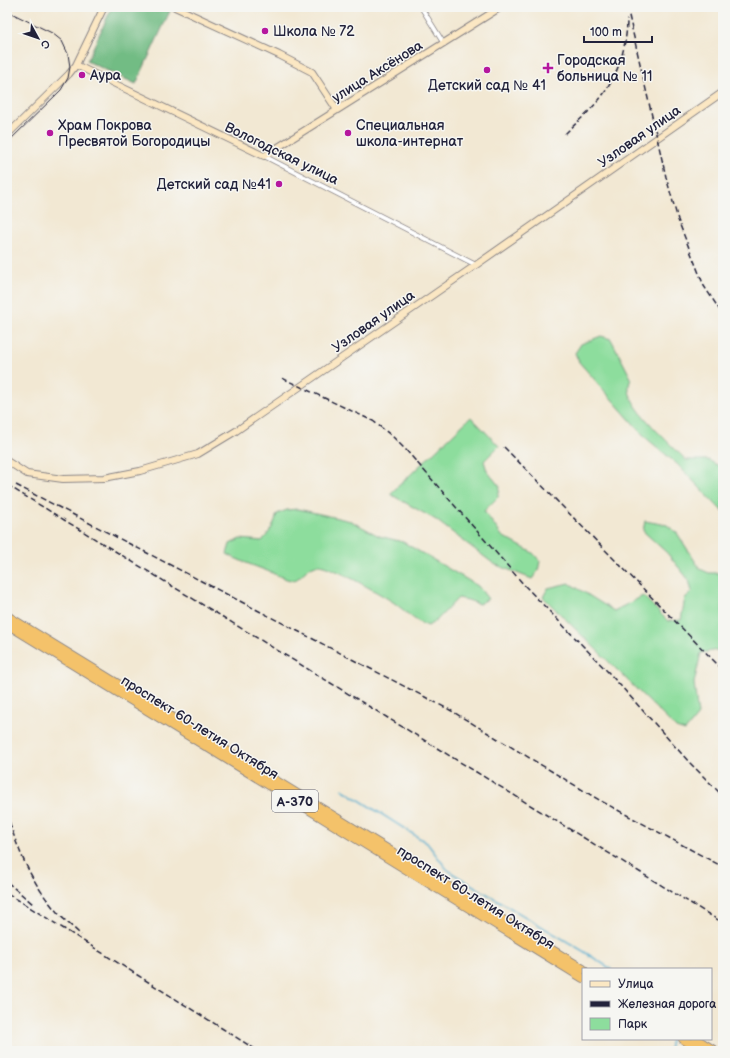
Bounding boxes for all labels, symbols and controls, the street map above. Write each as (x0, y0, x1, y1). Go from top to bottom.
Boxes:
north arrow (18, 18, 58, 58)
scale bar (584, 18, 652, 44)
place label: Школа № 72 (273, 23, 355, 40)
text: 100 m (590, 25, 622, 40)
marker: Школа № 72 (260, 26, 270, 36)
street label: улица Аксёнова (329, 36, 426, 106)
text: С (38, 37, 53, 51)
place label: Городская больница № 11 (557, 52, 652, 85)
marker: Городская больница № 11 (542, 62, 554, 74)
marker: Детский сад № 41 (482, 65, 492, 75)
place label: Аура (89, 67, 122, 84)
marker: Аура (77, 70, 87, 80)
place label: Детский сад № 41 (428, 77, 546, 94)
street label: Узловая улица (595, 101, 684, 171)
place label: Храм Покрова Пресвятой Богородицы (58, 117, 210, 150)
place label: Специальная школа-интернат (356, 117, 464, 150)
street label: Вологодская улица (222, 119, 342, 189)
marker: Храм Покрова Пресвятой Богородицы (45, 128, 55, 138)
marker: Специальная школа-интернат (343, 128, 353, 138)
place label: Детский сад №41 (157, 176, 271, 193)
marker: Детский сад №41 (274, 179, 284, 189)
street label: Узловая улица (329, 286, 418, 356)
street label: проспект 60-летия Октября (118, 672, 282, 783)
road number: А-370 (272, 790, 318, 812)
street label: проспект 60-летия Октября (394, 842, 558, 953)
legend (582, 968, 712, 1040)
text: Улица (618, 977, 654, 992)
text: Железная дорога (618, 997, 716, 1012)
text: Парк (618, 1017, 648, 1032)

